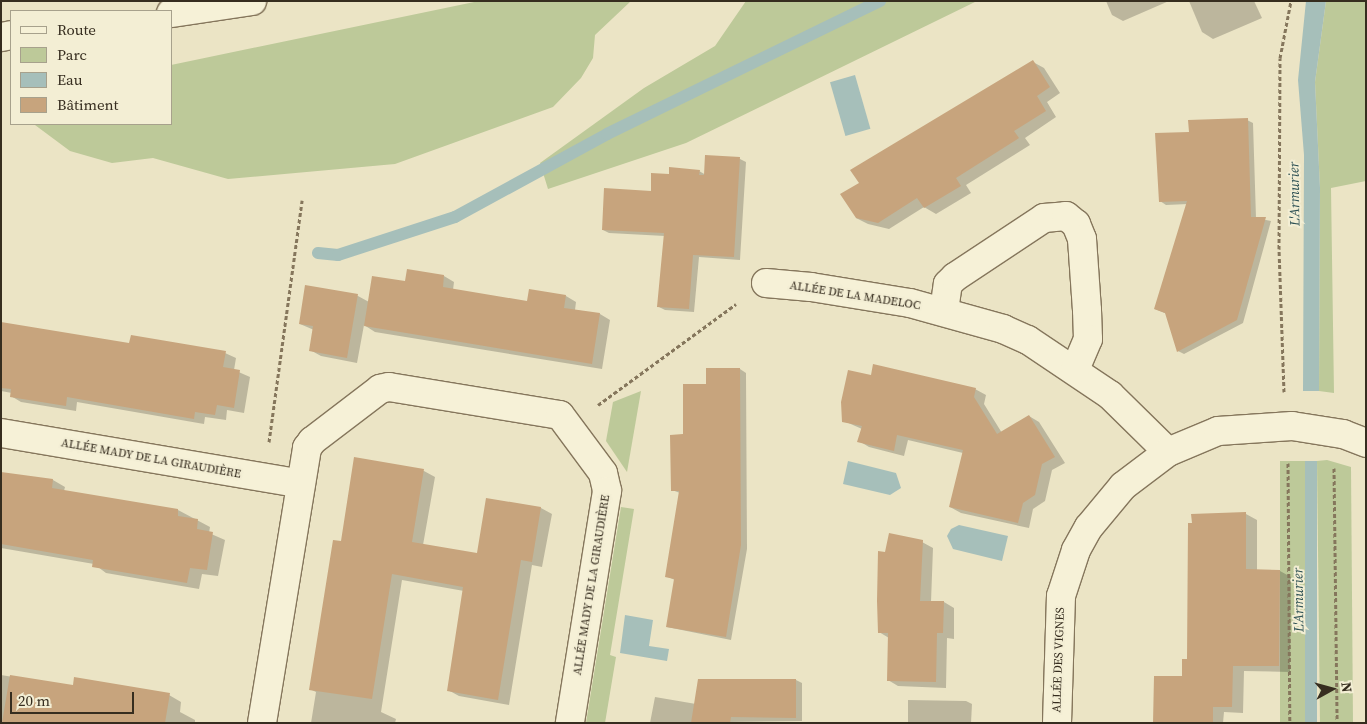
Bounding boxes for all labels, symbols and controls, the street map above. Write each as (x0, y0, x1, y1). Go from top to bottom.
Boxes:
legend (10, 10, 172, 125)
text: Route (57, 19, 96, 40)
text: Parc (57, 44, 87, 65)
text: Eau (57, 69, 82, 90)
text: Bâtiment (57, 94, 118, 115)
water label: L'Armurier (1285, 162, 1303, 226)
street label: ALLÉE DE LA MADELOC (789, 279, 921, 313)
street label: ALLÉE MADY DE LA GIRAUDIÈRE (60, 436, 242, 482)
street label: ALLÉE MADY DE LA GIRAUDIÈRE (571, 494, 613, 676)
water label: L'Armurier (1289, 568, 1307, 632)
street label: ALLÉE DES VIGNES (1050, 607, 1068, 713)
north arrow (1307, 664, 1357, 714)
text: N (1336, 681, 1357, 693)
scale bar (12, 682, 136, 714)
text: 20 m (18, 690, 50, 711)

